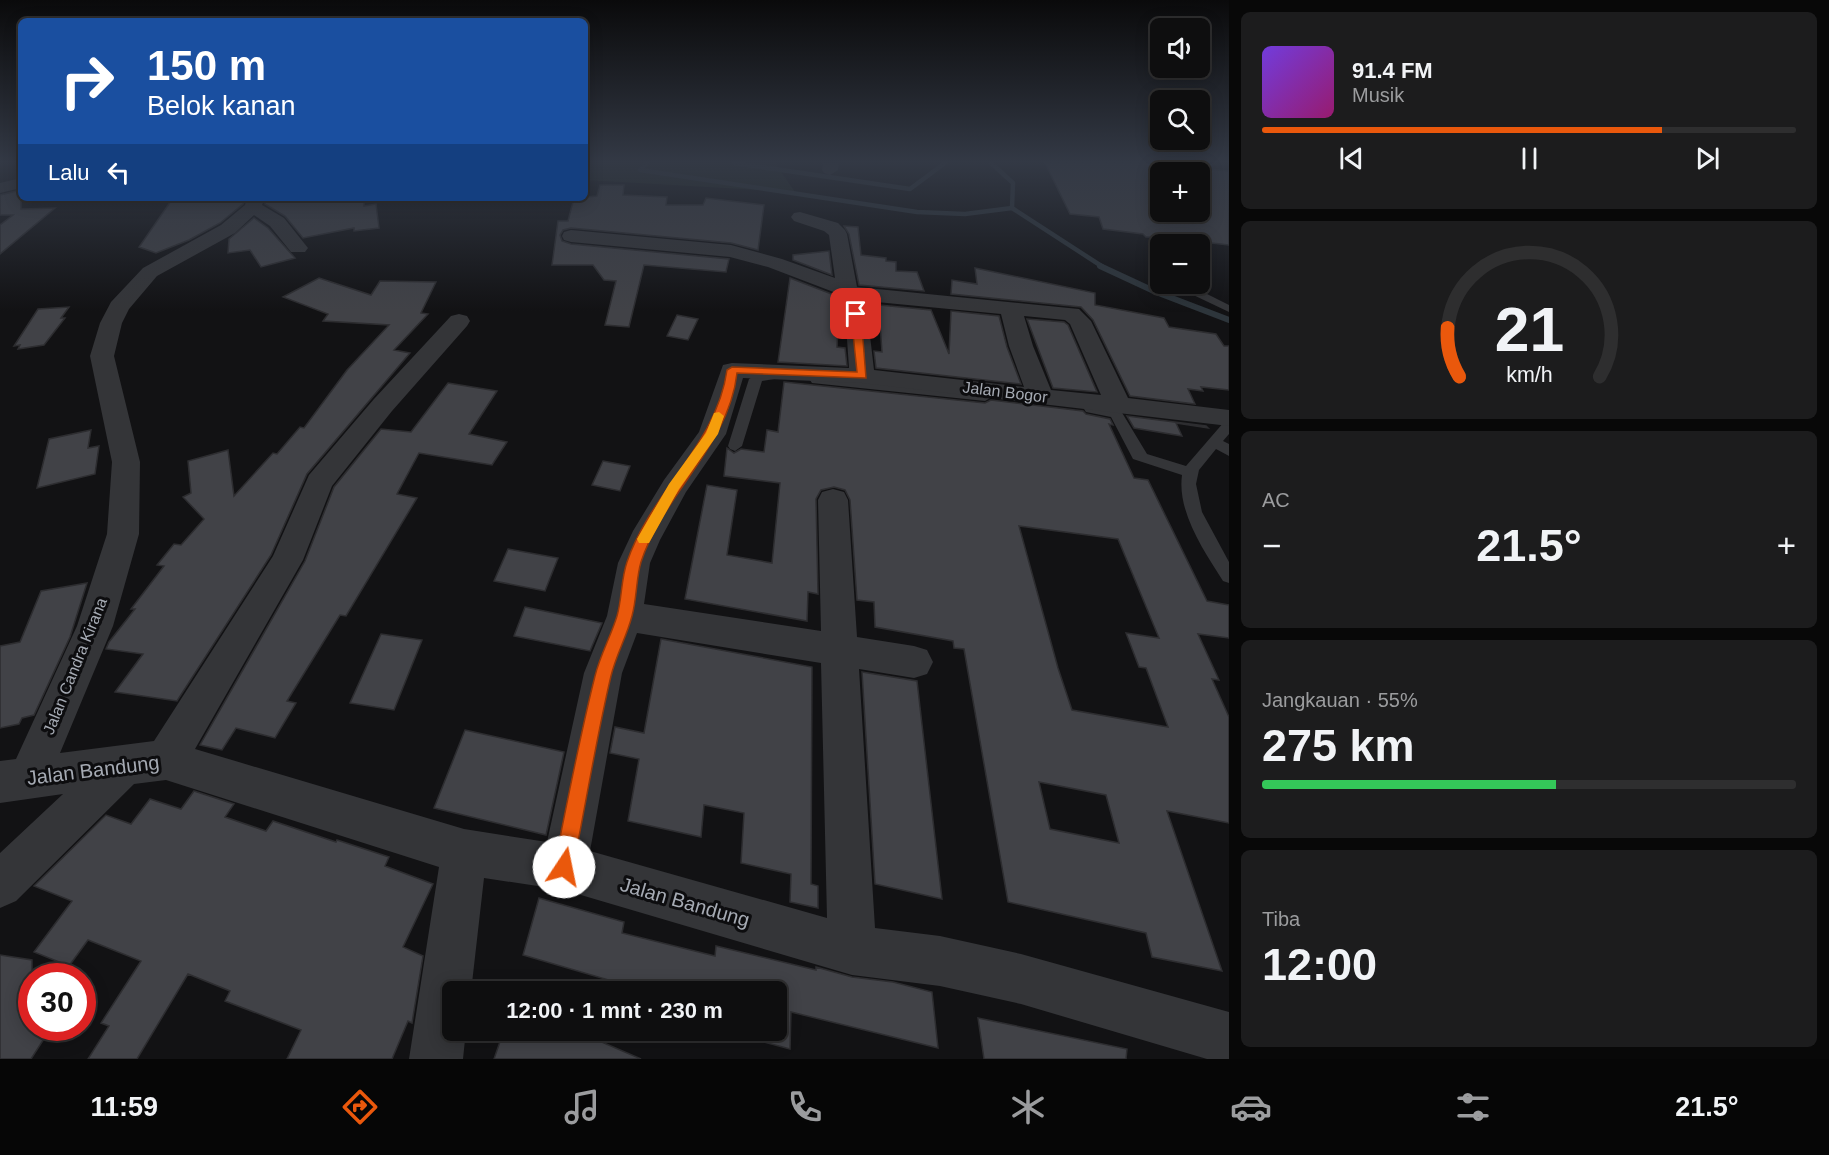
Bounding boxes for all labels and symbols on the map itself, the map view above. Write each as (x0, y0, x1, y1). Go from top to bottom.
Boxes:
pin (830, 288, 881, 339)
street label: Jalan Bogor (962, 378, 1049, 406)
street label: Jalan Candra Kirana (40, 595, 110, 737)
street label: Jalan Bandung (25, 751, 161, 789)
position arrow (532, 835, 596, 899)
street label: Jalan Bandung (618, 873, 752, 931)
speed limit sign: 30 (18, 963, 96, 1041)

